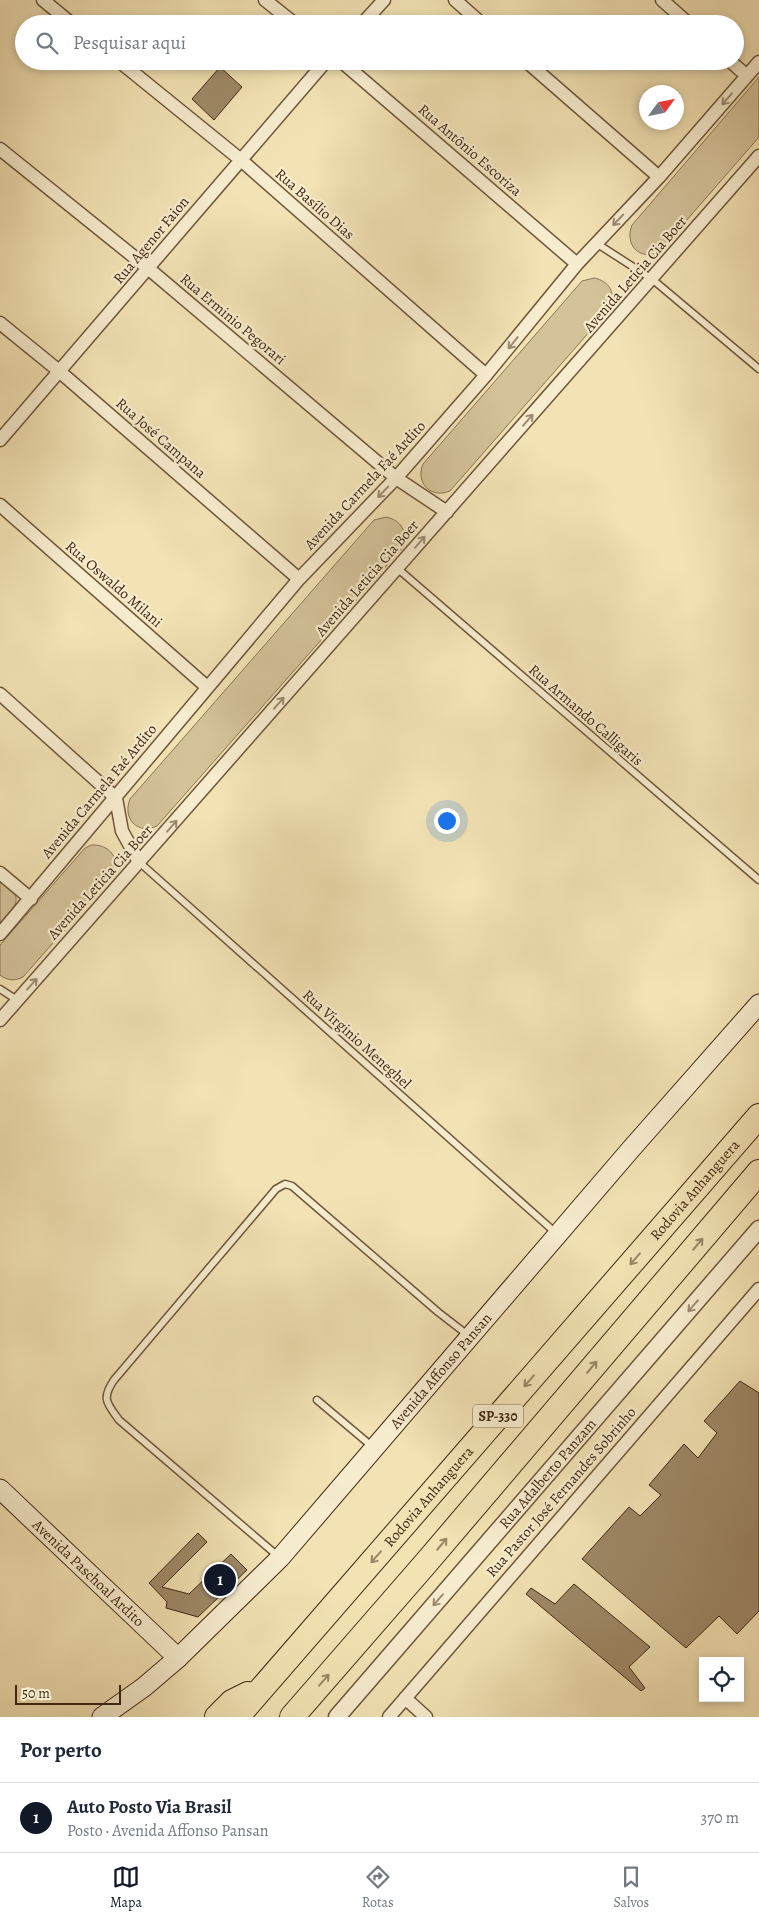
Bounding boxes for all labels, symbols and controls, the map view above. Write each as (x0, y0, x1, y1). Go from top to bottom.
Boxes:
search box (15, 15, 744, 70)
icon: search (33, 29, 61, 57)
text: Pesquisar aqui (73, 30, 186, 56)
north arrow (639, 85, 684, 130)
one-way arrow (722, 92, 733, 105)
street label: Rua Antônio Escoriza (414, 99, 526, 201)
street label: Rua Basílio Dias (271, 164, 359, 244)
street label: Rua Agenor Faion (109, 192, 193, 288)
street label: Avenida Leticia Cia Boer (578, 211, 691, 337)
one-way arrow (612, 213, 624, 226)
street label: Rua Erminio Pegorari (176, 269, 290, 369)
one-way arrow (507, 336, 518, 349)
street label: Rua José Campana (112, 393, 210, 483)
one-way arrow (522, 413, 534, 426)
street label: Avenida Carmela Faé Ardito (299, 416, 430, 555)
one-way arrow (377, 486, 389, 498)
street label: Avenida Leticia Cia Boer (310, 515, 423, 641)
one-way arrow (414, 535, 426, 548)
street label: Rua Oswaldo Milani (61, 536, 167, 632)
street label: Rua Armando Calligaris (525, 660, 647, 770)
one-way arrow (273, 697, 284, 710)
street label: Avenida Carmela Faé Ardito (36, 720, 161, 863)
your location (434, 808, 460, 834)
one-way arrow (166, 819, 177, 832)
street label: Avenida Leticia Cia Boer (42, 820, 157, 944)
one-way arrow (26, 977, 38, 990)
street label: Rua Virginio Meneghel (298, 985, 416, 1093)
street label: Rodovia Anhanguera (645, 1135, 744, 1245)
one-way arrow (692, 1237, 703, 1250)
one-way arrow (629, 1252, 641, 1265)
one-way arrow (687, 1299, 698, 1312)
street label: Avenida Affonso Pansan (385, 1308, 496, 1434)
one-way arrow (587, 1361, 598, 1374)
one-way arrow (523, 1375, 534, 1388)
street label: Rua Pastor José Fernandes Sobrinho (481, 1403, 641, 1581)
road number: SP-330 (473, 1404, 523, 1428)
street label: Rua Adalberto Panzam (495, 1414, 601, 1533)
street label: Rodovia Anhanguera (379, 1442, 478, 1551)
street label: Avenida Paschoal Ardito (27, 1514, 149, 1631)
one-way arrow (436, 1538, 447, 1551)
one-way arrow (370, 1550, 382, 1563)
pin: 1 (204, 1561, 236, 1599)
one-way arrow (432, 1594, 443, 1607)
map controls (699, 1657, 744, 1702)
button: locate (699, 1657, 744, 1702)
one-way arrow (318, 1674, 329, 1687)
scale bar (15, 1682, 121, 1705)
text: 50 m (22, 1684, 50, 1703)
text: Por perto (20, 1736, 102, 1764)
text: Auto Posto Via Brasil (67, 1794, 231, 1820)
text: 1 (33, 1807, 39, 1829)
text: 370 m (701, 1807, 739, 1829)
text: Posto · Avenida Affonso Pansan (67, 1820, 269, 1842)
tab: Mapa (110, 1863, 142, 1912)
tab: Rotas (362, 1863, 394, 1912)
tab: Salvos (613, 1863, 649, 1912)

